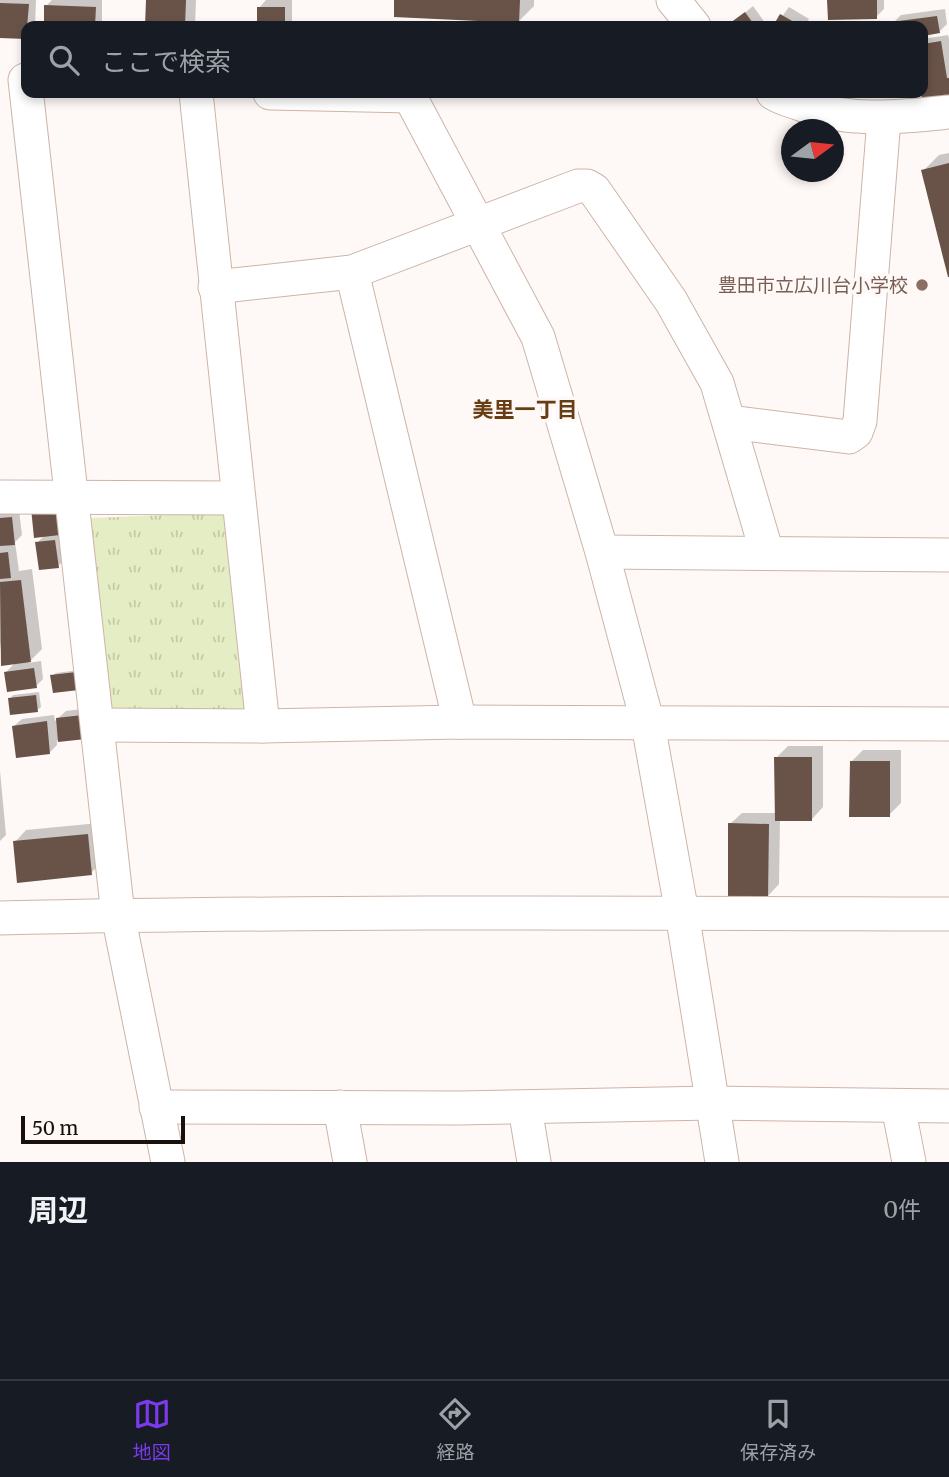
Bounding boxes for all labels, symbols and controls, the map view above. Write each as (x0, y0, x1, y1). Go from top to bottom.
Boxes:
search box (21, 21, 928, 98)
icon: search (45, 41, 83, 79)
text: ここで検索 (101, 45, 231, 78)
north arrow (781, 119, 844, 182)
place label: 豊田市立広川台小学校 (718, 273, 908, 297)
marker: 豊田市立広川台小学校 (914, 277, 930, 293)
district label: 美里一丁目 (473, 396, 578, 423)
scale bar (21, 1113, 186, 1145)
text: 50 m (32, 1116, 78, 1140)
text: 周辺 (28, 1191, 88, 1229)
text: 0件 (883, 1195, 921, 1224)
tab: 地図 (133, 1395, 171, 1464)
tab: 経路 (436, 1395, 474, 1464)
tab: 保存済み (740, 1395, 816, 1464)

